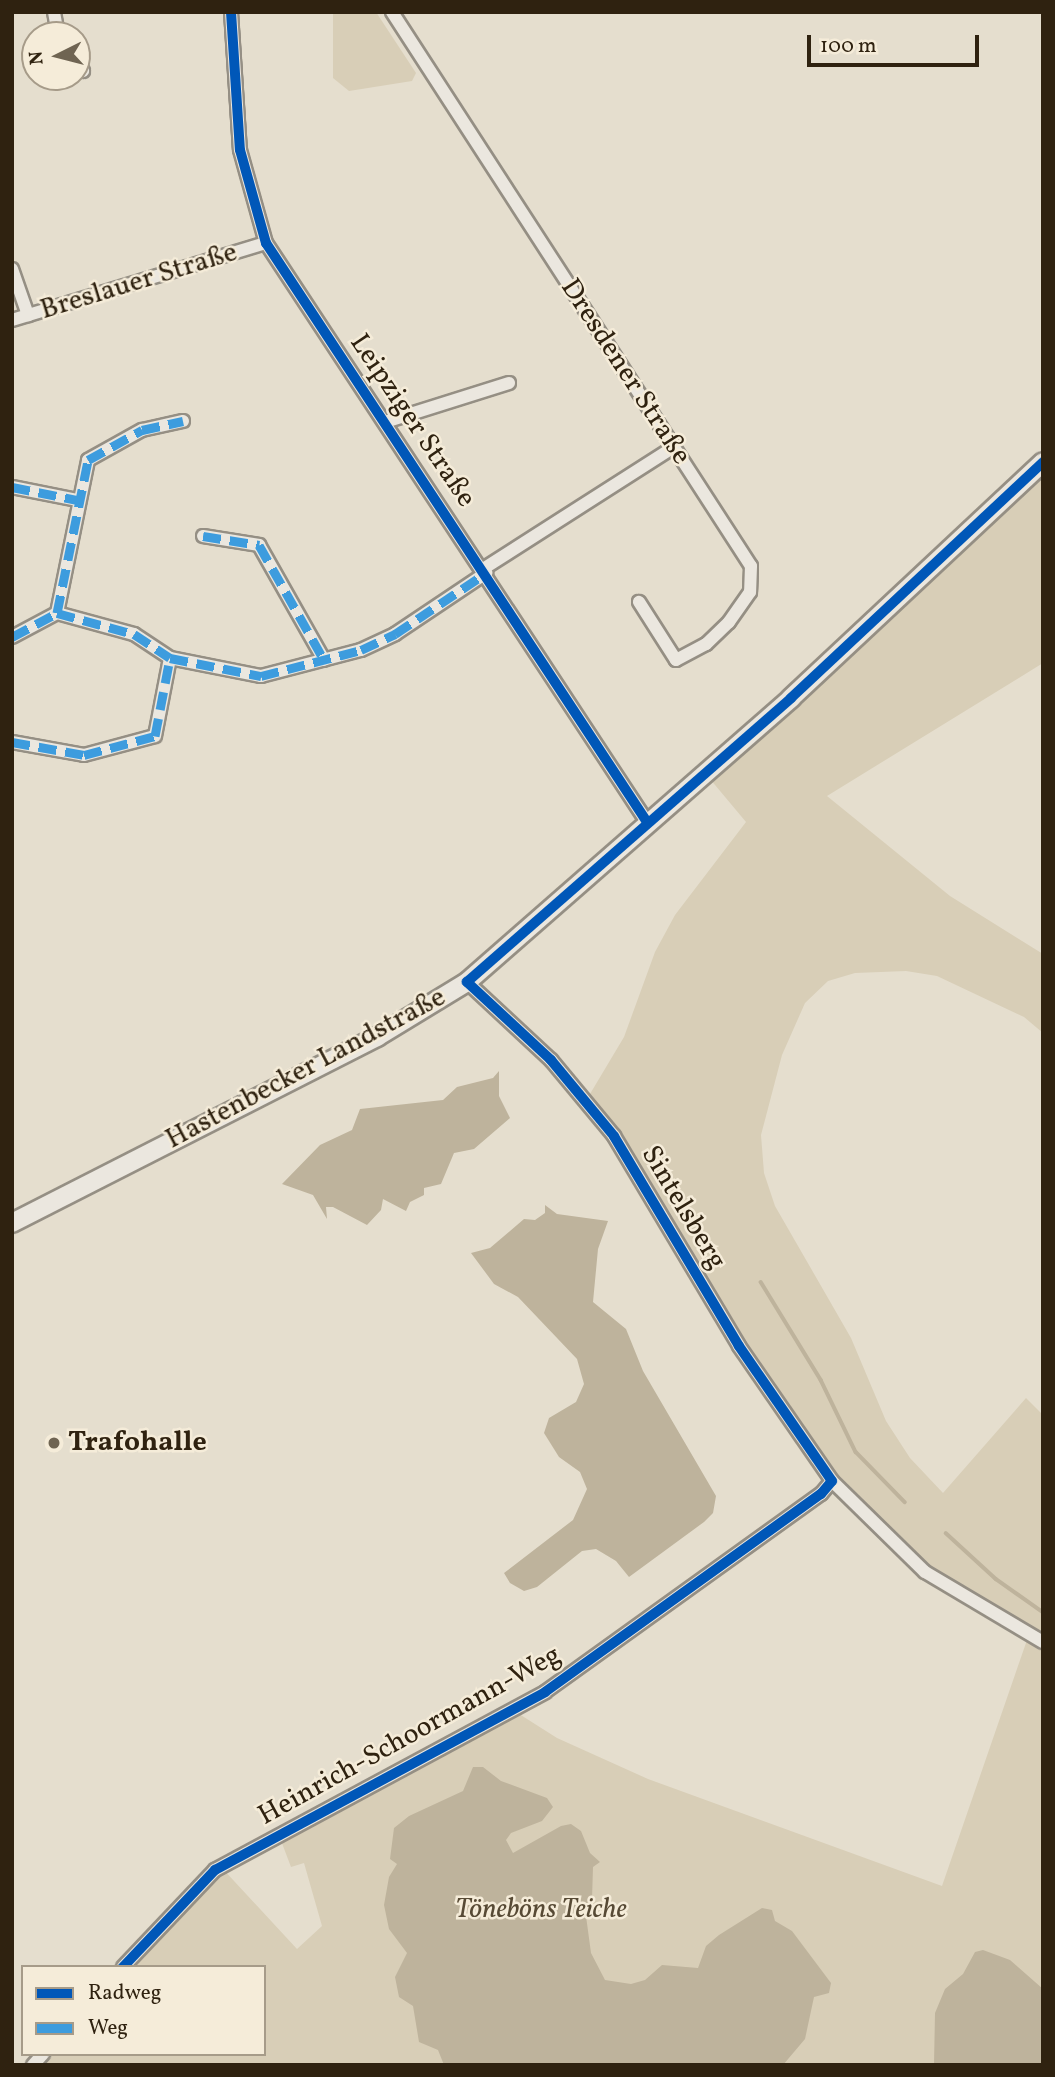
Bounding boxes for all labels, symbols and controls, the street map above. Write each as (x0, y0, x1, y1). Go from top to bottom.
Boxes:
north arrow (21, 21, 91, 91)
scale bar (810, 21, 982, 65)
text: 100 m (820, 32, 877, 61)
text: N (23, 50, 51, 66)
street label: Breslauer Straße (36, 236, 242, 328)
street label: Dresdener Straße (552, 273, 698, 471)
street label: Leipziger Straße (342, 328, 482, 514)
street label: Hastenbecker Landstraße (160, 981, 452, 1157)
street label: Sintelsberg (633, 1140, 733, 1276)
place label: Trafohalle (68, 1426, 207, 1460)
marker: Trafohalle (46, 1435, 62, 1451)
street label: Heinrich-Schoormann-Weg (253, 1639, 567, 1833)
park label: Töneböns Teiche (455, 1893, 627, 1927)
legend (21, 1965, 266, 2056)
text: Radweg (88, 1979, 161, 2008)
text: Weg (88, 2014, 128, 2043)

